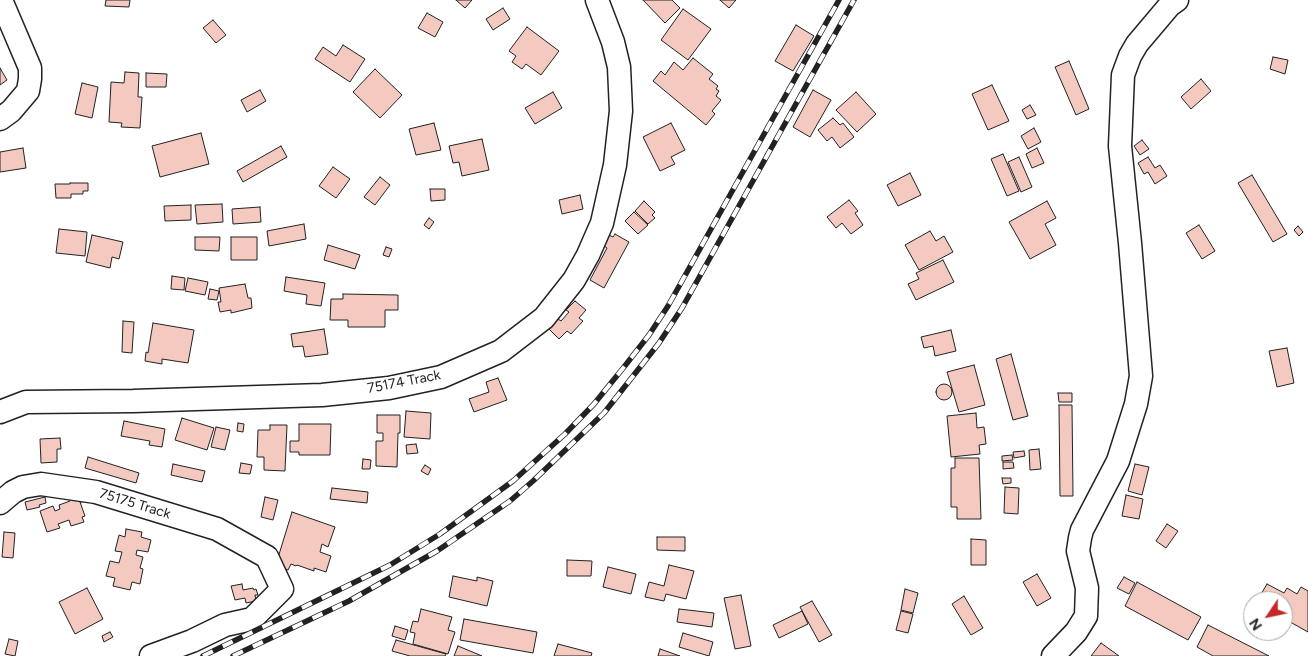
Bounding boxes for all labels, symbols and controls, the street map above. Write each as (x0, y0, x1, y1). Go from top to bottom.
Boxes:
street label: 75174 Track (366, 367, 442, 397)
street label: 75175 Track (97, 485, 173, 523)
north arrow (1243, 591, 1293, 641)
text: N (1246, 615, 1266, 633)

